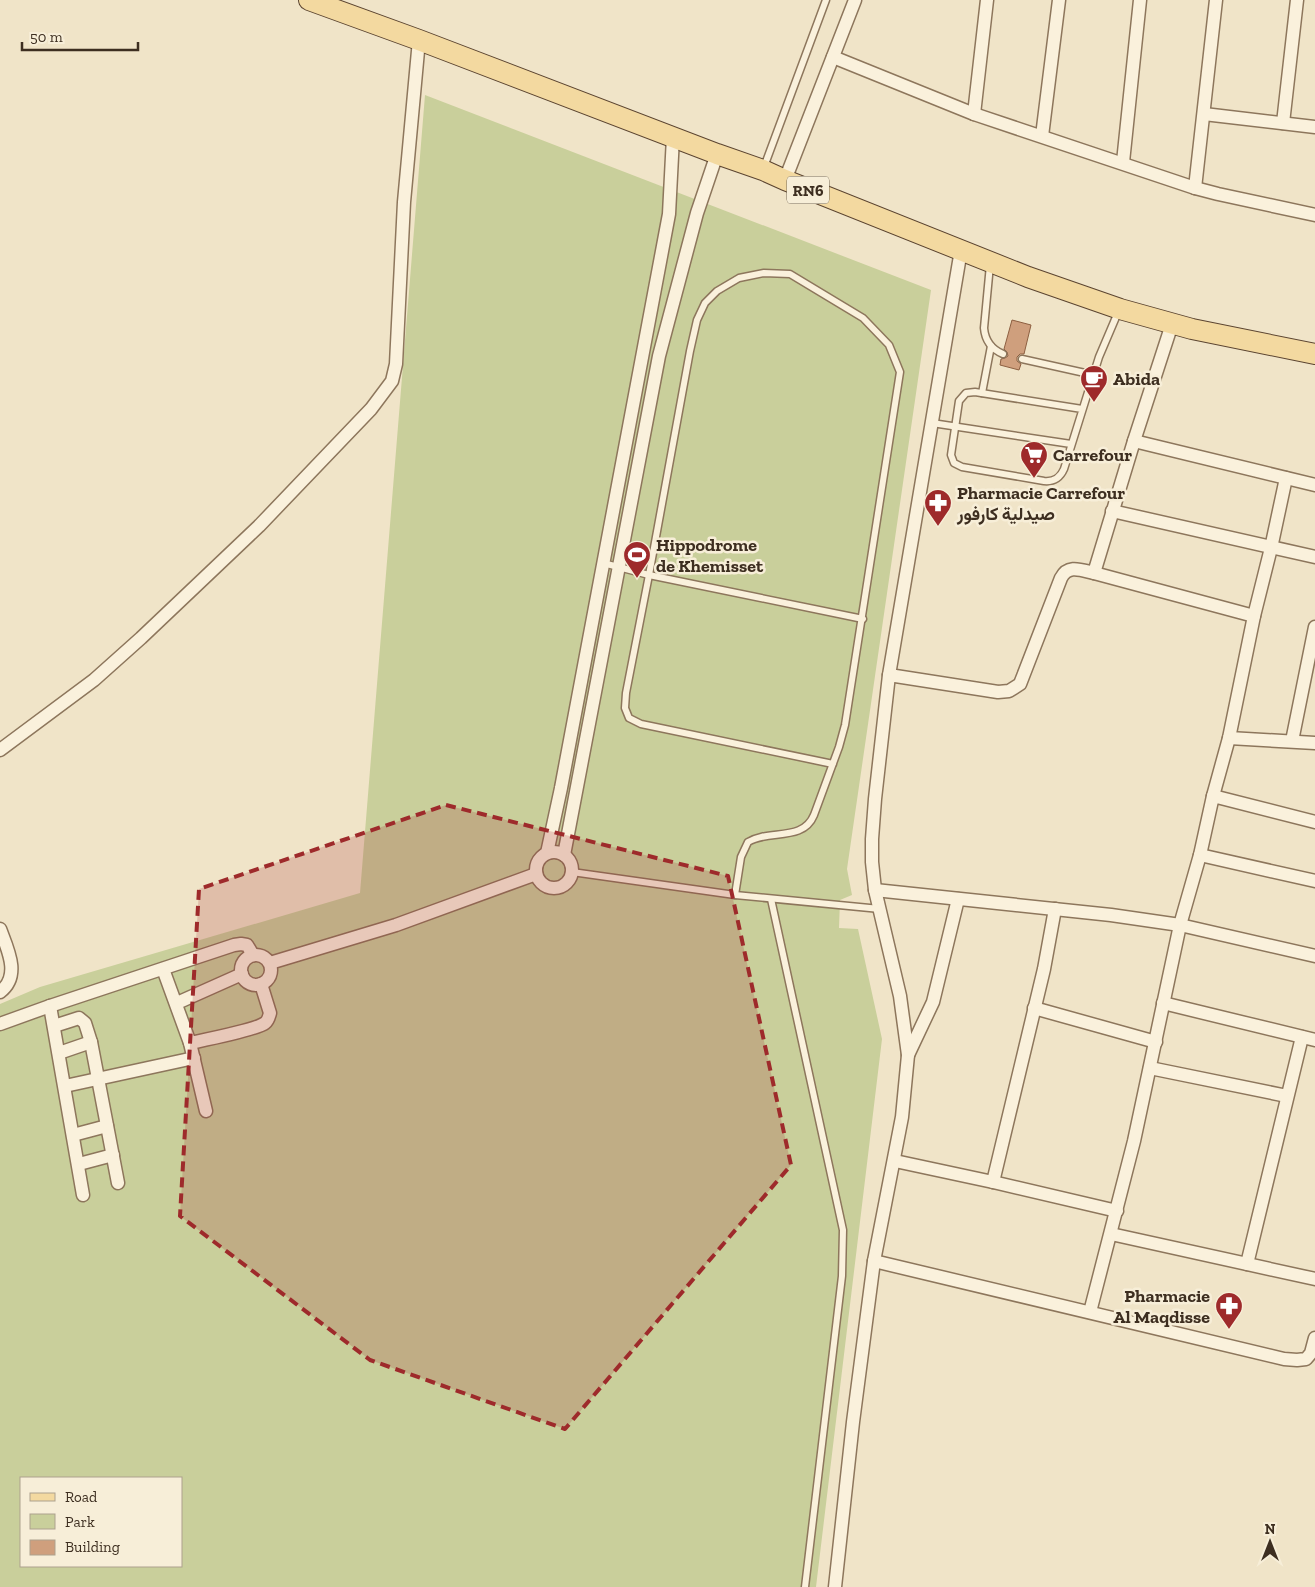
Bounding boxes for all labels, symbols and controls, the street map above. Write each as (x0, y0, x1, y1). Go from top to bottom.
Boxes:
scale bar (22, 20, 139, 52)
text: 50 m (30, 28, 63, 46)
road number: RN6 (787, 176, 829, 204)
cafe icon: Abida (1079, 364, 1109, 403)
place label: Abida (1113, 368, 1160, 390)
supermarket icon: Carrefour (1019, 440, 1049, 479)
place label: Carrefour (1053, 444, 1132, 466)
place label: Pharmacie Carrefour صيدلية كارفور (956, 482, 1125, 525)
pharmacy icon: Pharmacie Carrefour صيدلية كارفور (923, 488, 953, 527)
place label: Hippodrome de Khemisset (656, 534, 764, 577)
sports icon: Hippodrome de Khemisset (622, 540, 652, 579)
place label: Pharmacie Al Maqdisse (1113, 1285, 1210, 1328)
pharmacy icon: Pharmacie Al Maqdisse (1214, 1291, 1244, 1330)
legend (20, 1477, 182, 1567)
text: Road (65, 1488, 98, 1506)
text: Park (65, 1513, 95, 1531)
north arrow (1245, 1517, 1295, 1567)
text: N (1265, 1521, 1276, 1538)
text: Building (65, 1538, 120, 1556)

